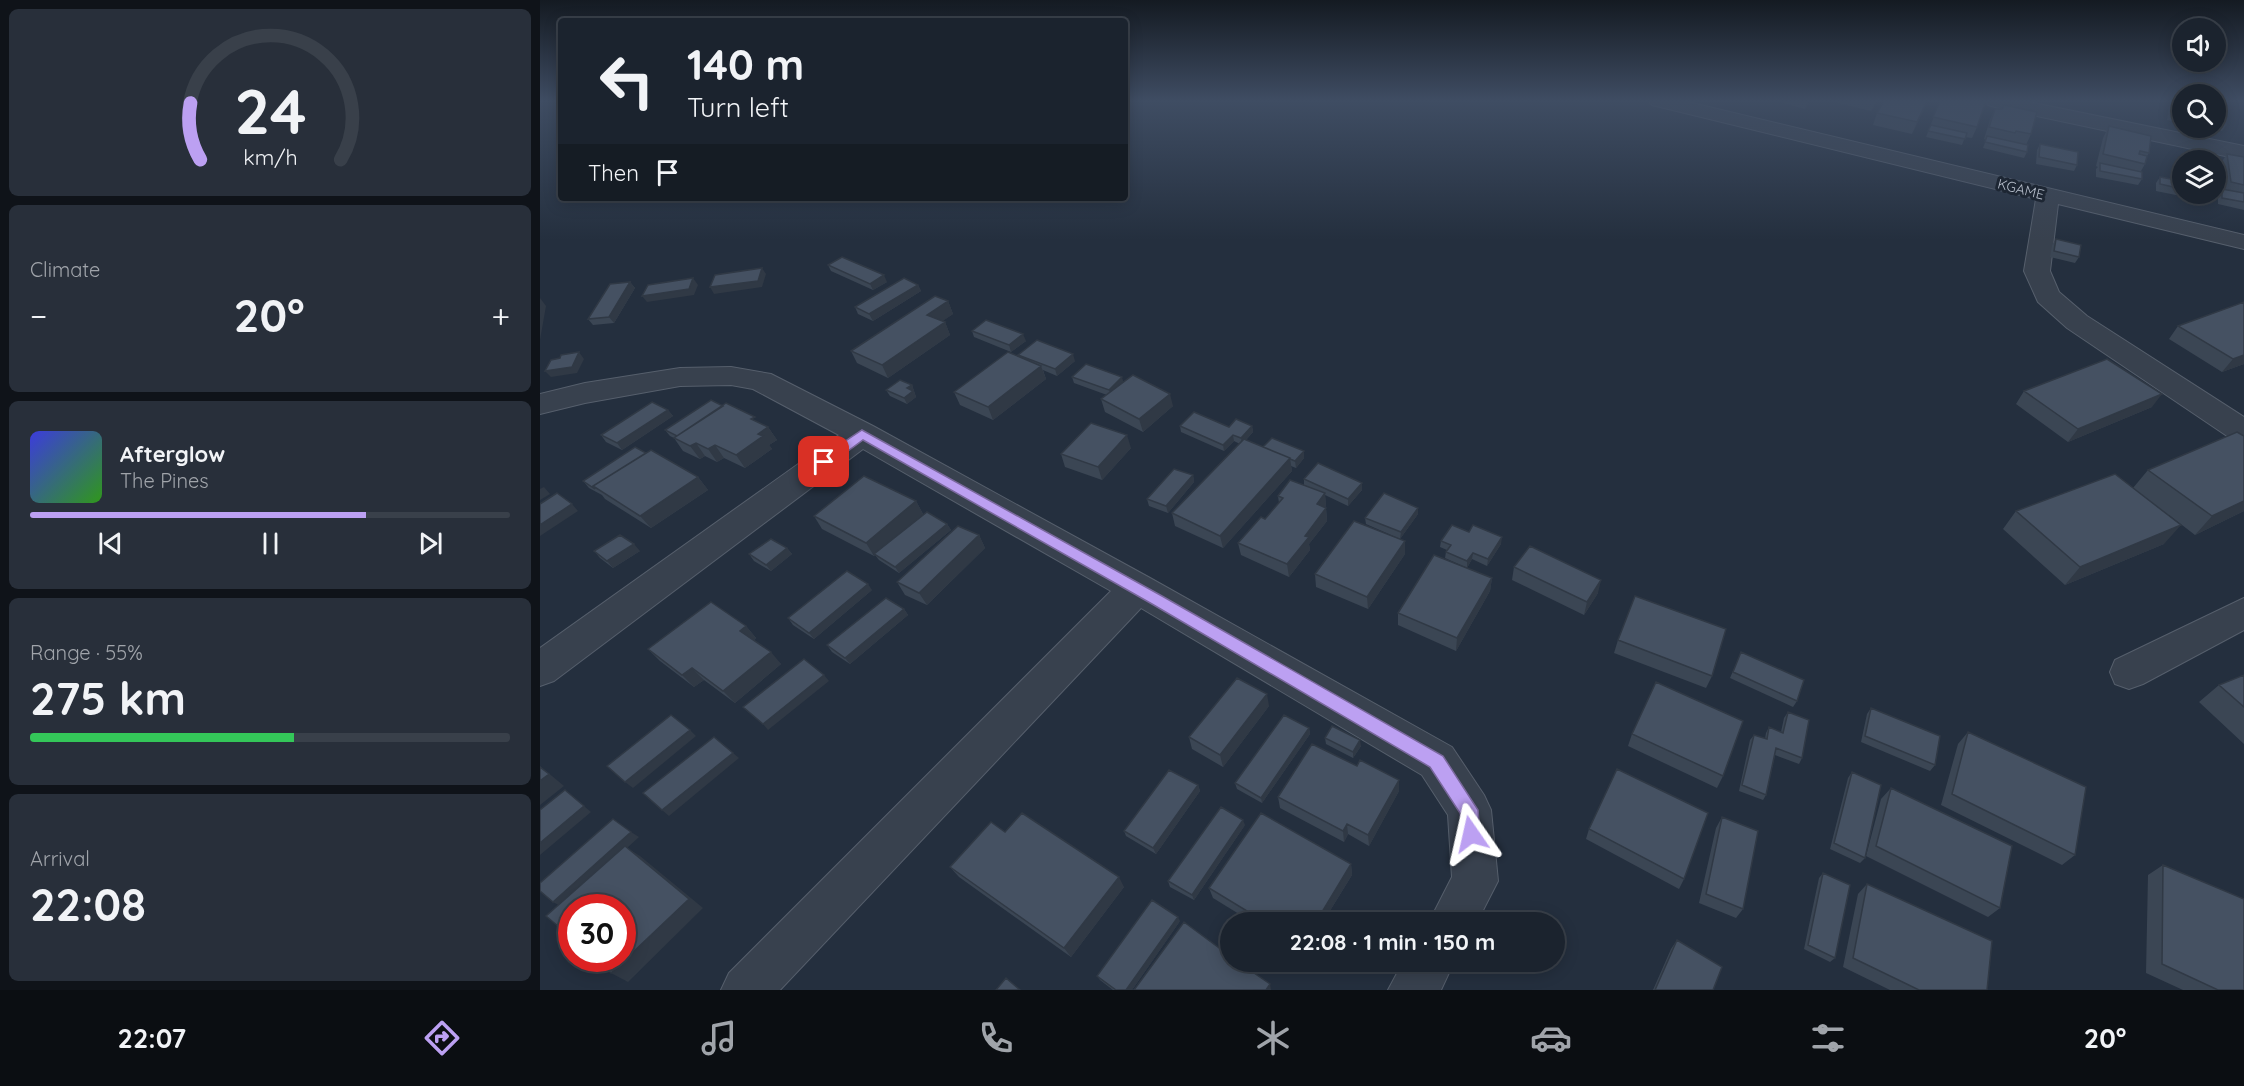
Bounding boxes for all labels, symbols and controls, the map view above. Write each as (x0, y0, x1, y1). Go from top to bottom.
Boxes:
map controls (2172, 18, 2226, 204)
button: sound (2172, 18, 2226, 72)
text: 140 m (687, 38, 804, 91)
icon: left (588, 42, 666, 120)
text: 24 (234, 72, 306, 150)
button: search (2172, 84, 2226, 138)
text: Turn left (687, 90, 789, 124)
text: km/h (243, 144, 297, 170)
button: layers (2172, 150, 2226, 204)
icon: arrive (651, 156, 684, 189)
text: Then (588, 159, 639, 187)
street label: KGAME (1996, 175, 2046, 203)
text: Climate (30, 257, 100, 282)
text: 20° (234, 287, 305, 343)
text: − (30, 295, 47, 336)
text: + (491, 295, 510, 336)
pin (798, 436, 849, 487)
text: Afterglow (120, 440, 225, 468)
icon: arrive (807, 445, 840, 478)
text: The Pines (120, 468, 209, 493)
icon: previous (94, 527, 127, 560)
icon: pause (254, 527, 287, 560)
icon: next (414, 527, 447, 560)
text: Range · 55% (30, 640, 143, 665)
text: 275 km (30, 670, 186, 726)
position arrow (1439, 802, 1503, 866)
text: Arrival (30, 846, 90, 871)
text: 22:08 (30, 876, 146, 932)
speed limit sign: 30 (558, 894, 636, 972)
text: 22:08 · 1 min · 150 m (1290, 928, 1495, 956)
icon: directions (421, 1017, 463, 1059)
icon: music (698, 1017, 740, 1059)
icon: phone (975, 1017, 1017, 1059)
icon: climate (1252, 1017, 1294, 1059)
icon: car (1530, 1017, 1572, 1059)
icon: filters (1807, 1017, 1849, 1059)
text: 22:07 (118, 1021, 186, 1055)
text: 20° (2084, 1021, 2126, 1055)

